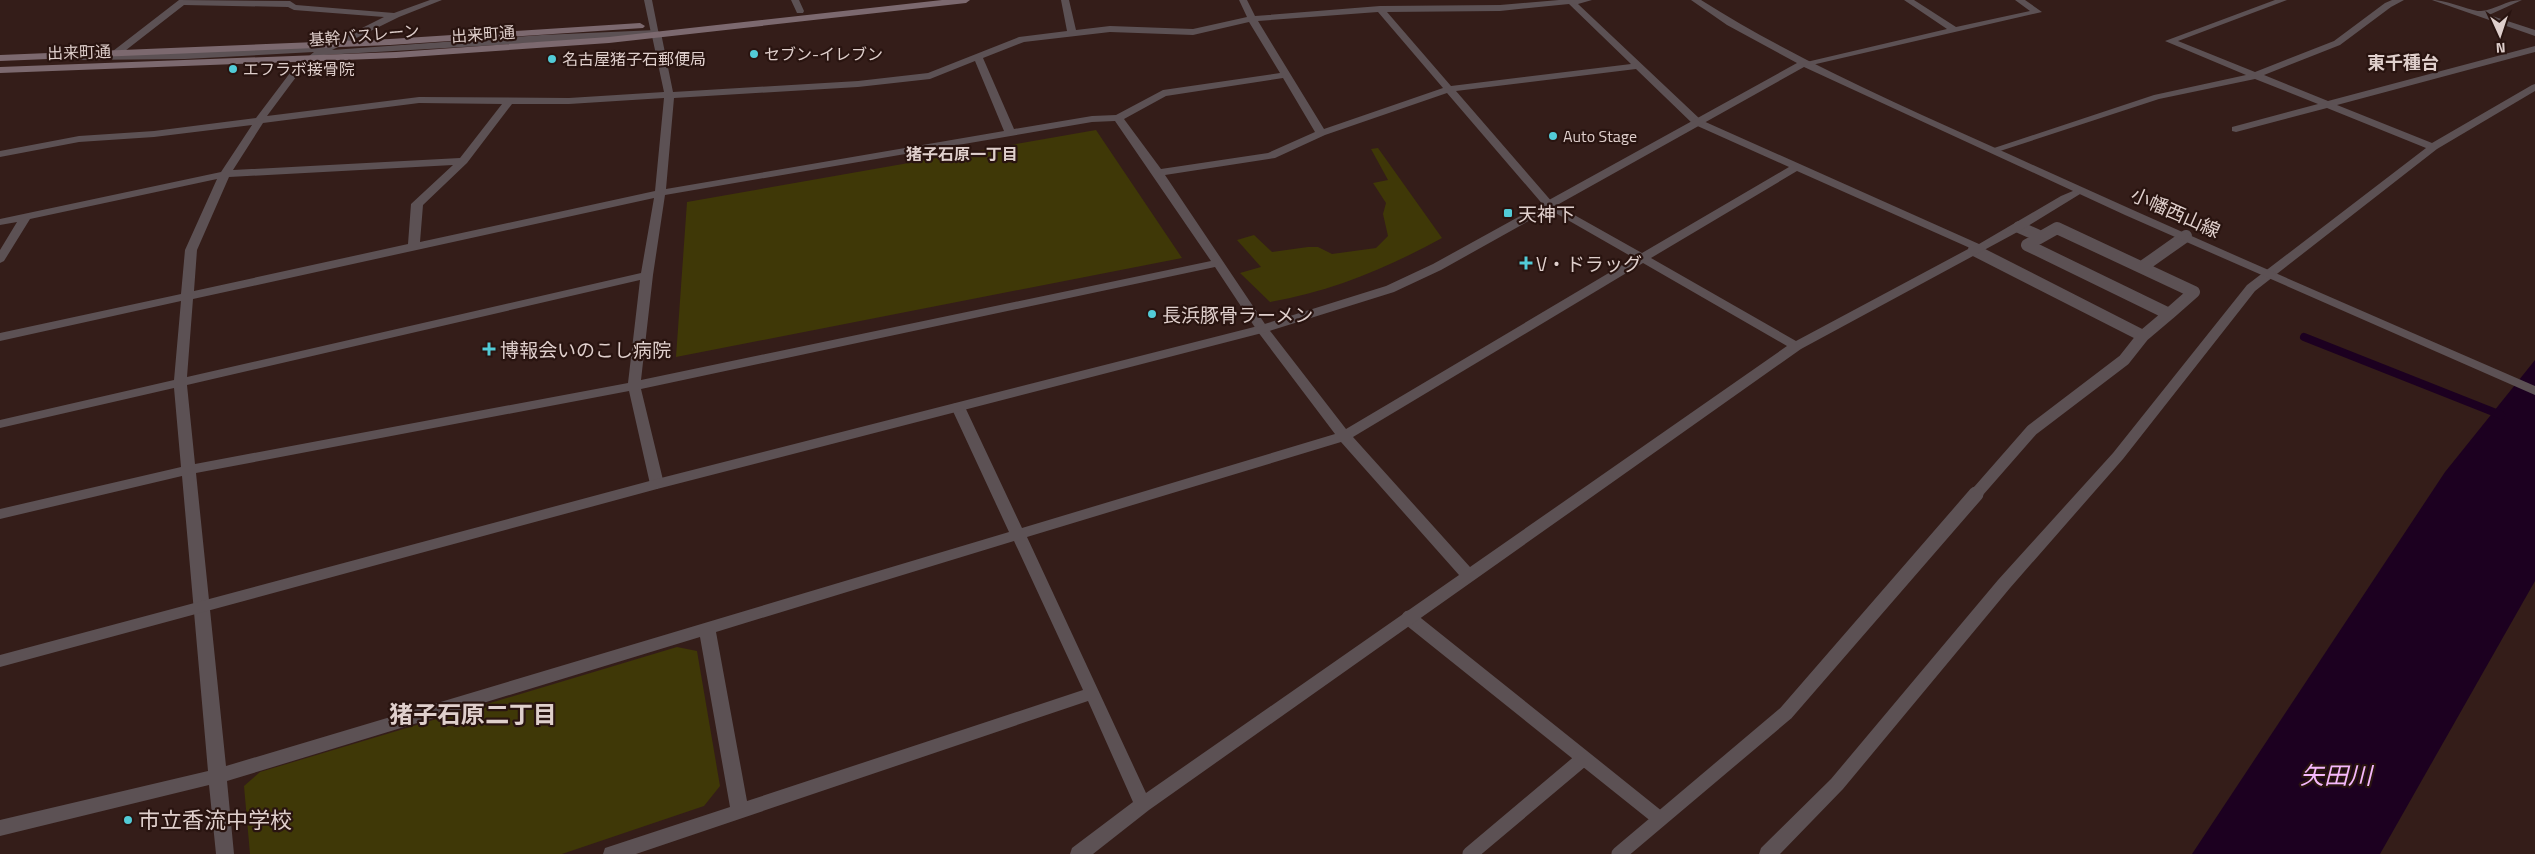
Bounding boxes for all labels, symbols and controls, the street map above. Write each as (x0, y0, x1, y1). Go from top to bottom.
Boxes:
north arrow (2475, 10, 2525, 60)
street label: 基幹バスレーン (308, 18, 420, 52)
street label: 出来町通 (450, 20, 516, 48)
text: N (2495, 38, 2506, 59)
street label: 出来町通 (47, 39, 111, 65)
place label: セブン-イレブン (764, 42, 883, 66)
place label: 名古屋猪子石郵便局 (562, 47, 706, 71)
marker: セブン-イレブン (748, 48, 760, 60)
district label: 東千種台 (2367, 49, 2439, 76)
marker: 名古屋猪子石郵便局 (546, 53, 558, 65)
place label: エフラボ接骨院 (243, 57, 355, 81)
marker: エフラボ接骨院 (227, 63, 239, 75)
place label: Auto Stage (1563, 124, 1637, 148)
marker: Auto Stage (1547, 130, 1559, 142)
district label: 猪子石原一丁目 (906, 142, 1018, 166)
street label: 小幡西山線 (2127, 179, 2225, 245)
place label: 天神下 (1518, 199, 1575, 228)
marker: 天神下 (1502, 207, 1514, 219)
place label: V・ドラッグ (1536, 249, 1642, 278)
marker: V・ドラッグ (1520, 257, 1532, 269)
place label: 長浜豚骨ラーメン (1162, 300, 1313, 329)
marker: 長浜豚骨ラーメン (1146, 308, 1158, 320)
place label: 博報会いのこし病院 (500, 335, 671, 364)
marker: 博報会いのこし病院 (482, 342, 496, 356)
district label: 猪子石原二丁目 (389, 696, 557, 732)
water label: 矢田川 (2300, 757, 2375, 793)
place label: 市立香流中学校 (138, 803, 292, 837)
marker: 市立香流中学校 (122, 814, 134, 826)

